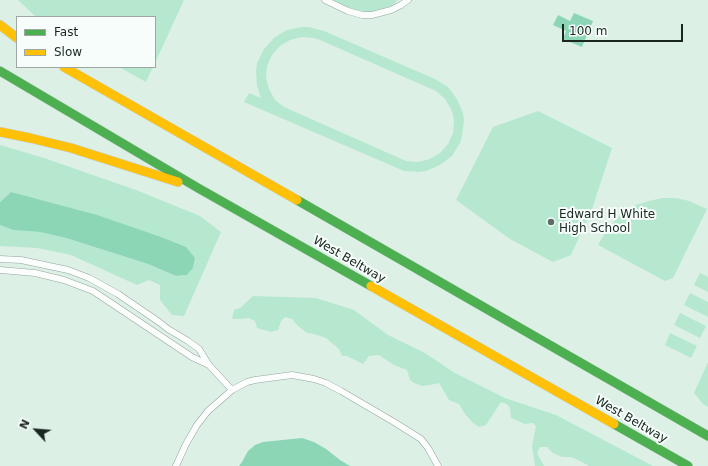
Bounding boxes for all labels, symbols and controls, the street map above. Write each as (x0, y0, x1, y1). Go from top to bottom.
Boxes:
legend (16, 16, 156, 68)
scale bar (564, 16, 685, 42)
text: 100 m (569, 24, 607, 38)
text: Fast (54, 25, 78, 39)
text: Slow (54, 45, 82, 59)
place label: Edward H White High School (559, 208, 655, 236)
marker: Edward H White High School (546, 217, 556, 227)
street label: West Beltway (310, 233, 388, 287)
street label: West Beltway (592, 393, 670, 447)
north arrow (16, 410, 56, 450)
text: N (17, 418, 33, 432)

